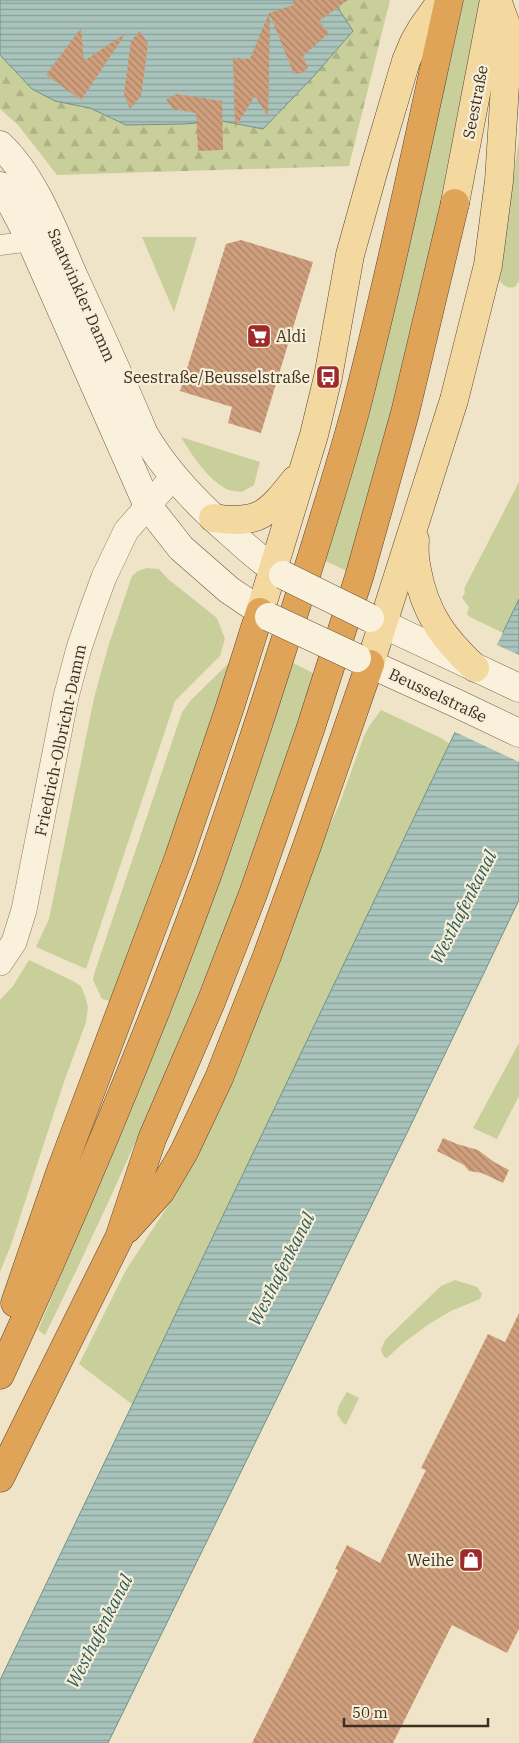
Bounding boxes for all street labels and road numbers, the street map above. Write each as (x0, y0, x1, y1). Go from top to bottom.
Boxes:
street label: Seestraße (458, 63, 492, 141)
street label: Saatwinkler Damm (44, 225, 120, 365)
street label: Friedrich-Olbricht-Damm (30, 642, 90, 838)
street label: Beusselstraße (386, 664, 490, 726)

